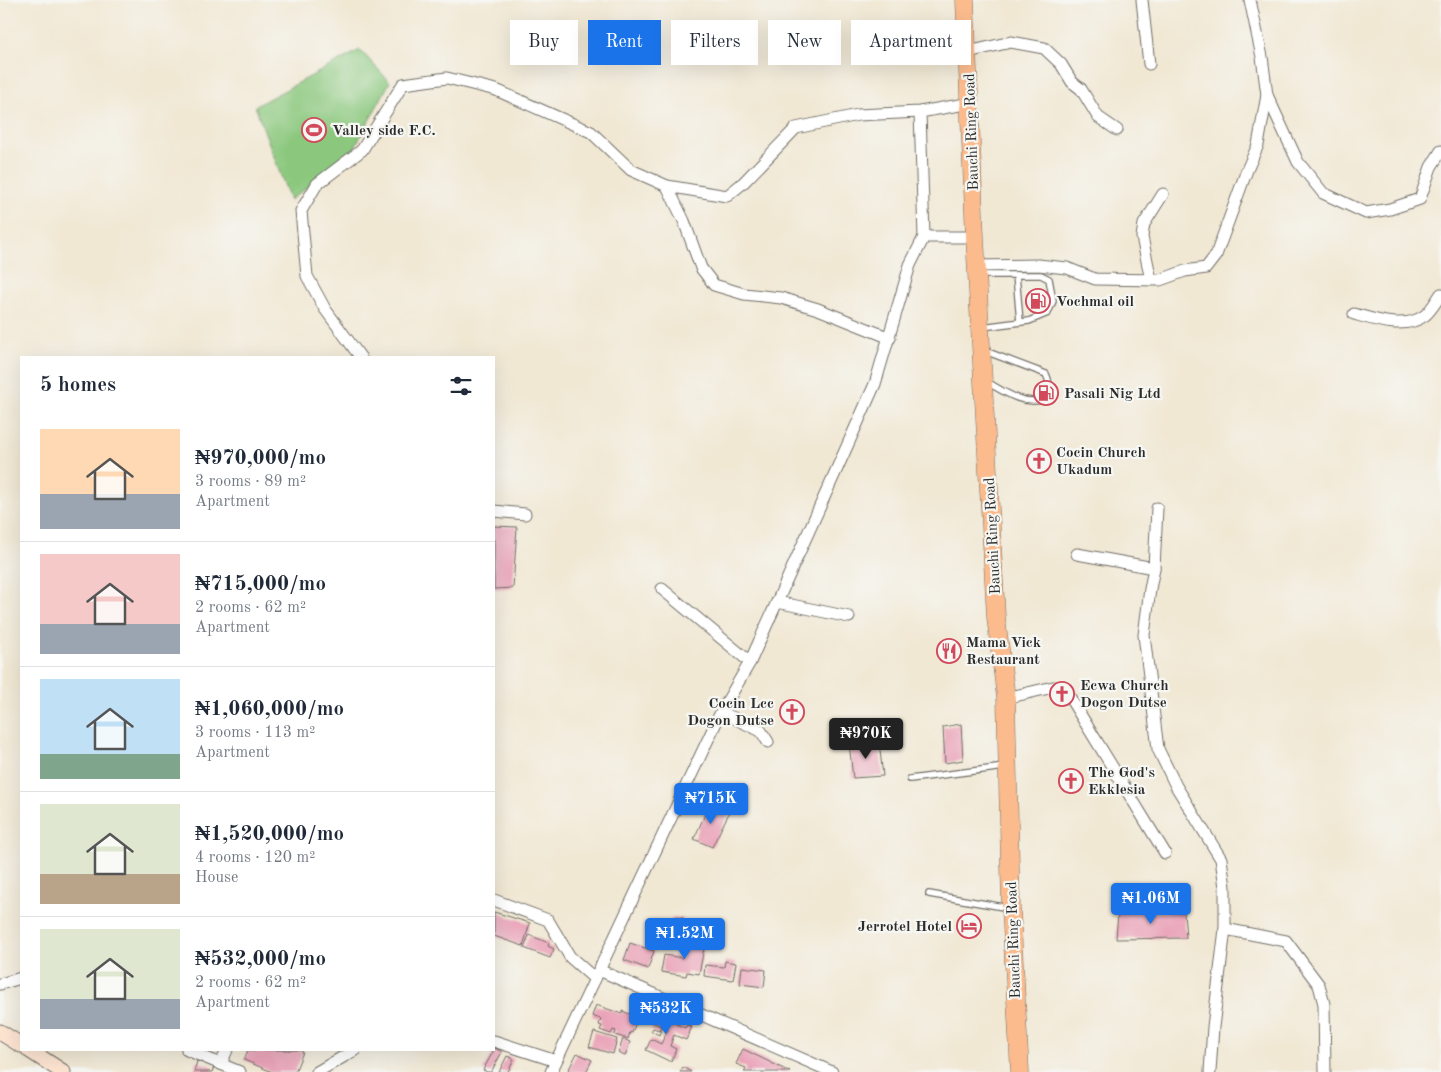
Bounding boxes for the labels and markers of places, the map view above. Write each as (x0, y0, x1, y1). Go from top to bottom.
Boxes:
sports icon: Valley side F.C. (301, 117, 327, 143)
place label: Valley side F.C. (332, 124, 436, 139)
fuel station icon: Vochmal oil (1025, 288, 1051, 314)
place label: Vochmal oil (1056, 295, 1135, 310)
fuel station icon: Pasali Nig Ltd (1033, 380, 1059, 406)
place label: Pasali Nig Ltd (1064, 387, 1161, 402)
place label: Cocin Church Ukadum (1056, 446, 1146, 478)
church icon: Cocin Church Ukadum (1026, 448, 1052, 474)
place label: Mama Vick Restaurant (966, 636, 1042, 668)
restaurant icon: Mama Vick Restaurant (936, 638, 962, 664)
place label: Ecwa Church Dogon Dutse (1080, 679, 1169, 711)
church icon: Ecwa Church Dogon Dutse (1049, 681, 1075, 707)
place label: Cocin Lcc Dogon Dutse (687, 697, 774, 729)
church icon: Cocin Lcc Dogon Dutse (779, 699, 805, 725)
pin: ₦970K (831, 718, 901, 760)
place label: The God's Ekklesia (1088, 766, 1155, 798)
church icon: The God's Ekklesia (1058, 768, 1084, 794)
pin: ₦715K (676, 782, 746, 825)
pin: ₦1.06M (1110, 882, 1192, 925)
hotel icon: Jerrotel Hotel (956, 913, 982, 939)
pin: ₦1.52M (644, 918, 726, 960)
place label: Jerrotel Hotel (858, 920, 952, 935)
pin: ₦532K (631, 992, 701, 1035)

